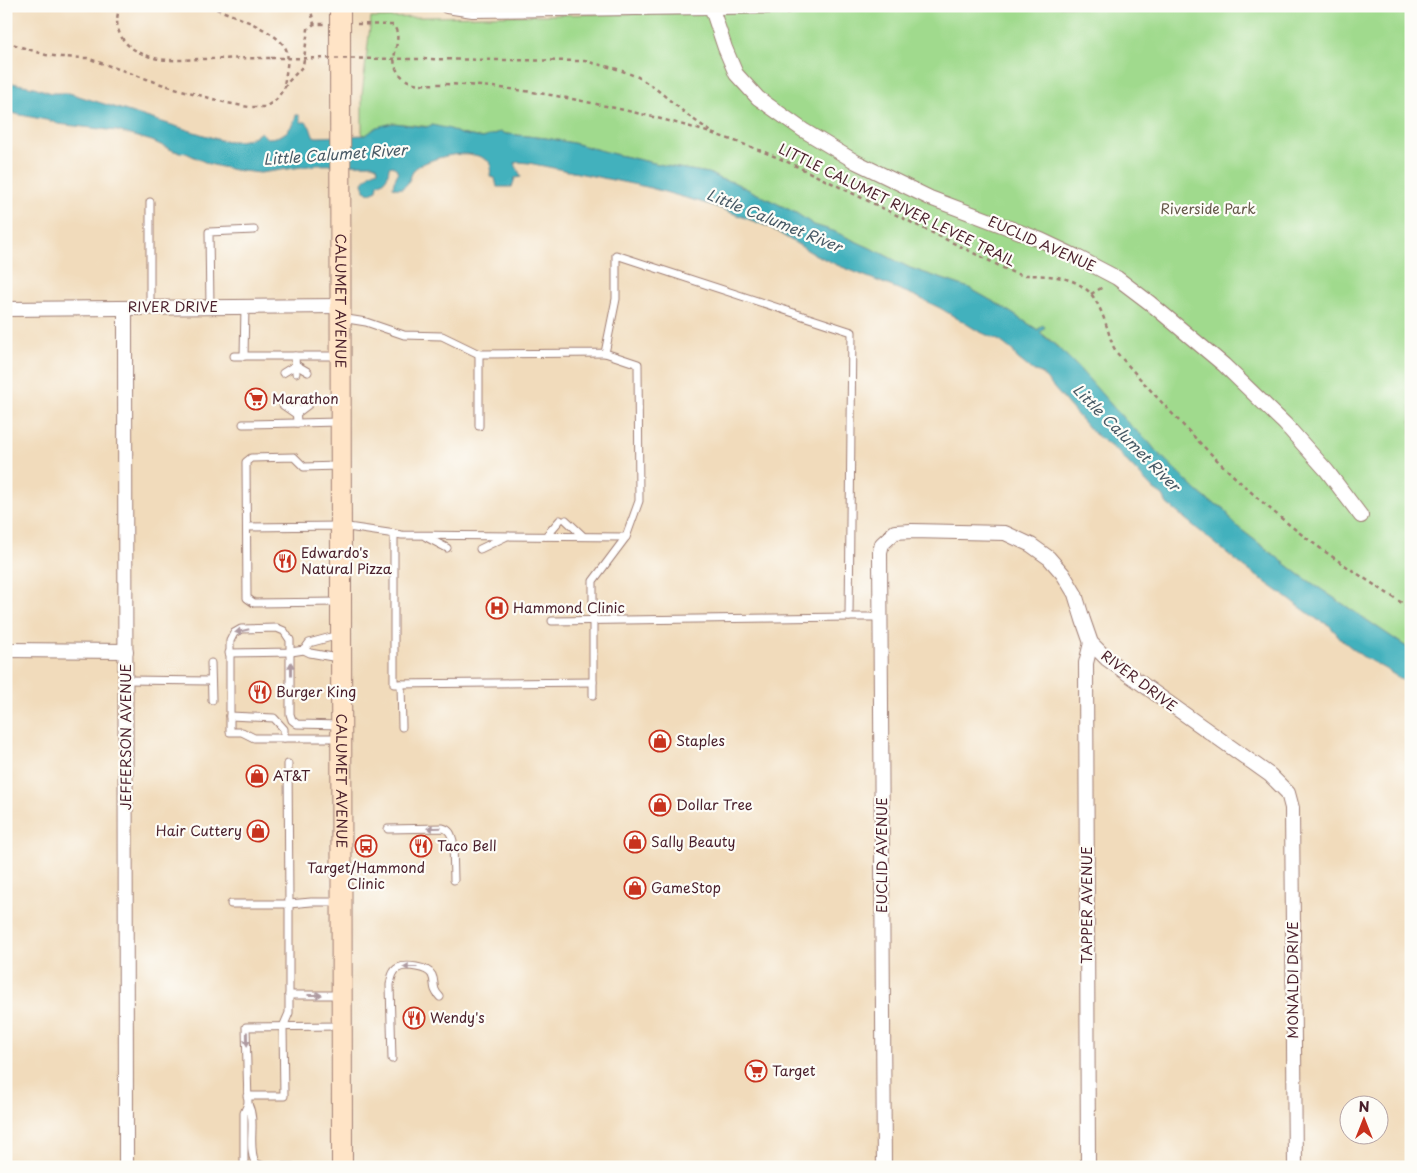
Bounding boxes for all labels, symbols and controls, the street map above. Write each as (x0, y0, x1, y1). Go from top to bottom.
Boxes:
water label: Little Calumet River (262, 137, 410, 170)
street label: LITTLE CALUMET RIVER LEVEE TRAIL (775, 138, 1019, 271)
water label: Little Calumet River (704, 182, 848, 258)
park label: Riverside Park (1160, 198, 1256, 219)
street label: EUCLID AVENUE (985, 210, 1099, 277)
street label: CALUMET AVENUE (330, 234, 352, 369)
street label: RIVER DRIVE (128, 296, 218, 317)
water label: Little Calumet River (1068, 378, 1188, 497)
supermarket icon: Marathon (244, 387, 268, 411)
place label: Marathon (272, 388, 339, 409)
place label: Edwardo's Natural Pizza (301, 542, 393, 579)
restaurant icon: Edwardo's Natural Pizza (273, 549, 297, 573)
hospital icon: Hammond Clinic (485, 596, 509, 620)
place label: Hammond Clinic (513, 597, 625, 618)
one-way arrow (235, 627, 250, 635)
street label: RIVER DRIVE (1097, 645, 1182, 716)
one-way arrow (287, 661, 295, 677)
street label: JEFFERSON AVENUE (115, 663, 136, 810)
restaurant icon: Burger King (248, 680, 272, 704)
place label: Burger King (276, 681, 356, 702)
street label: CALUMET AVENUE (331, 714, 352, 849)
shop icon: Staples (648, 729, 672, 753)
place label: Staples (676, 730, 725, 751)
shop icon: AT&T (245, 764, 269, 788)
place label: AT&T (273, 765, 311, 786)
shop icon: Dollar Tree (648, 793, 672, 817)
place label: Dollar Tree (676, 794, 753, 815)
street label: EUCLID AVENUE (871, 797, 892, 913)
shop icon: Hair Cuttery (246, 819, 270, 843)
place label: Hair Cuttery (156, 820, 242, 841)
one-way arrow (426, 824, 442, 832)
shop icon: Sally Beauty (623, 830, 647, 854)
place label: Sally Beauty (651, 831, 735, 852)
bus stop icon: Target/Hammond Clinic (354, 834, 378, 858)
restaurant icon: Taco Bell (409, 834, 433, 858)
place label: Taco Bell (437, 835, 497, 856)
street label: TAPPER AVENUE (1076, 846, 1097, 964)
place label: Target/Hammond Clinic (307, 857, 425, 894)
shop icon: GameStop (623, 876, 647, 900)
place label: GameStop (651, 877, 721, 898)
street label: MONALDI DRIVE (1282, 921, 1303, 1039)
one-way arrow (402, 963, 418, 971)
one-way arrow (307, 991, 323, 999)
restaurant icon: Wendy's (402, 1006, 426, 1030)
place label: Wendy's (430, 1007, 485, 1028)
one-way arrow (243, 1031, 251, 1047)
supermarket icon: Target (744, 1059, 768, 1083)
place label: Target (772, 1060, 816, 1081)
north arrow (1340, 1096, 1390, 1146)
text: N (1358, 1096, 1370, 1117)

